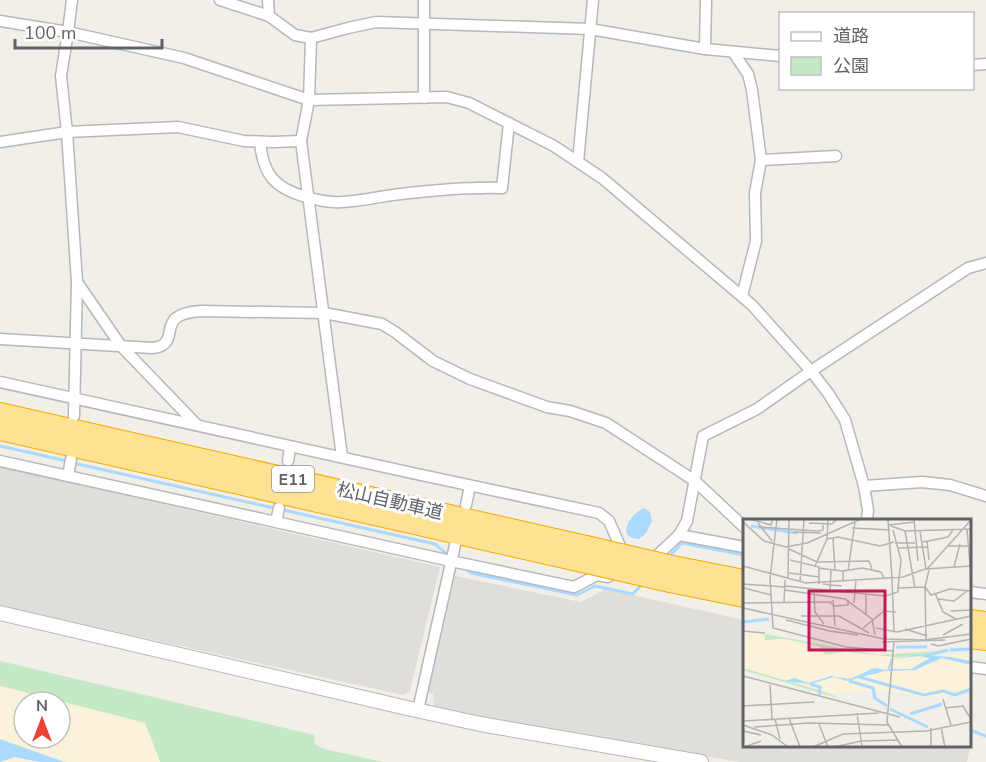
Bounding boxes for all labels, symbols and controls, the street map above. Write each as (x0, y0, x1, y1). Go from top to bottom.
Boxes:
scale bar (15, 12, 162, 50)
legend (779, 12, 974, 90)
text: 100 m (24, 21, 76, 45)
text: 道路 (833, 24, 869, 48)
text: 公園 (833, 54, 869, 78)
road number: E11 (272, 466, 314, 492)
street label: 松山自動車道 (335, 477, 445, 525)
inset map (743, 519, 971, 747)
north arrow (12, 690, 72, 750)
text: N (36, 695, 48, 717)

